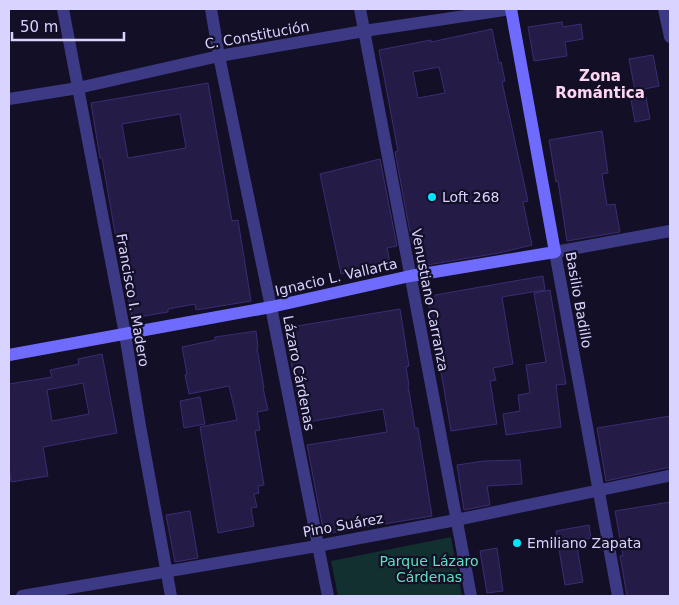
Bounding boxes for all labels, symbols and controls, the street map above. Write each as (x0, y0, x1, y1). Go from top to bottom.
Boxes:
scale bar (12, 10, 125, 42)
text: 50 m (20, 18, 58, 36)
street label: C. Constitución (203, 18, 311, 52)
district label: Zona Romántica (555, 67, 645, 102)
place label: Loft 268 (442, 189, 499, 205)
marker: Loft 268 (426, 191, 438, 203)
street label: Venustiano Carranza (408, 227, 452, 373)
street label: Francisco I. Madero (113, 232, 153, 368)
street label: Basilio Badillo (563, 251, 595, 349)
street label: Ignacio L. Vallarta (273, 255, 399, 299)
street label: Lázaro Cárdenas (280, 314, 318, 432)
street label: Pino Suárez (301, 510, 385, 540)
place label: Emiliano Zapata (527, 535, 641, 551)
marker: Emiliano Zapata (511, 537, 523, 549)
park label: Parque Lázaro Cárdenas (379, 553, 479, 585)

